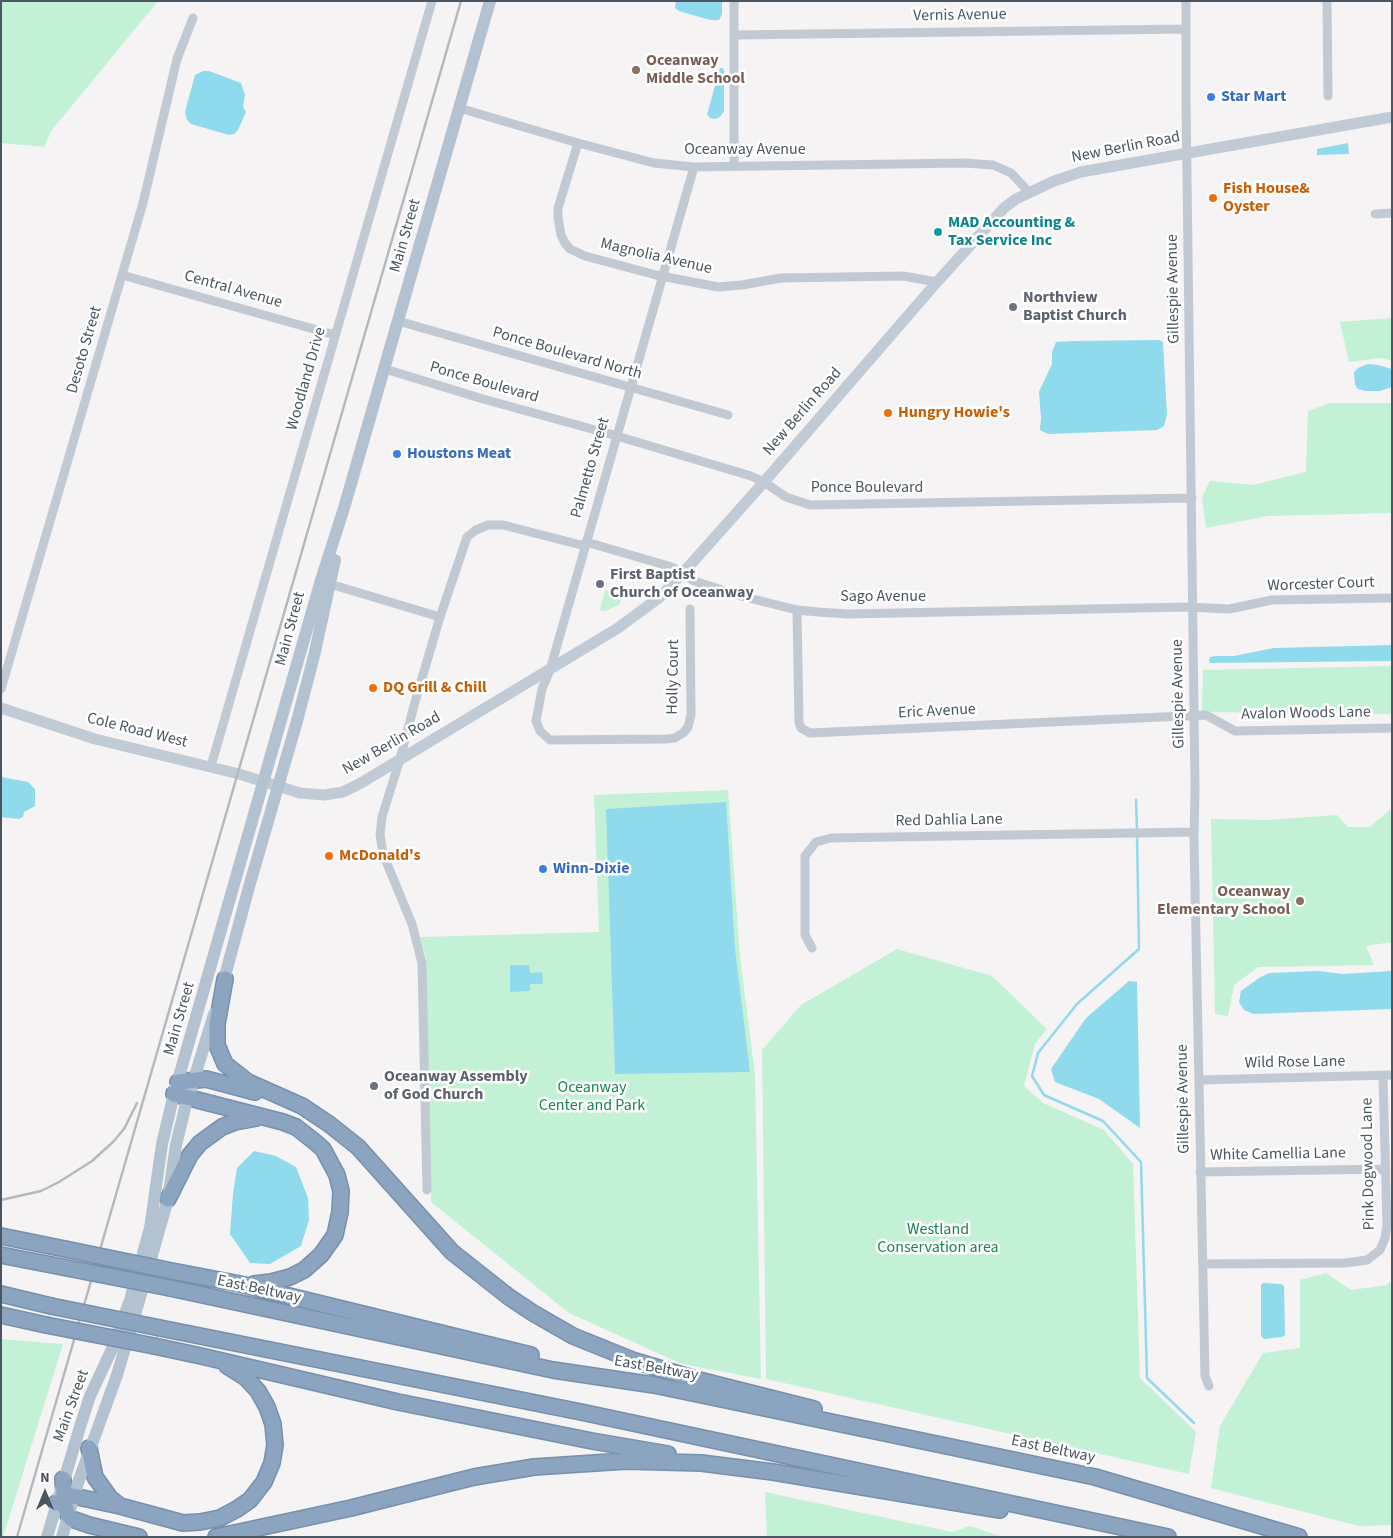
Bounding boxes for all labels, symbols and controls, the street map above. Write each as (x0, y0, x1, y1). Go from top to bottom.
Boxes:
street label: Vernis Avenue (913, 6, 1007, 26)
place label: Oceanway Middle School (646, 51, 745, 89)
marker: Oceanway Middle School (630, 64, 642, 76)
place label: Star Mart (1221, 87, 1286, 107)
marker: Star Mart (1205, 91, 1217, 103)
street label: New Berlin Road (1070, 128, 1182, 168)
street label: Oceanway Avenue (684, 140, 806, 160)
place label: Fish House& Oyster (1223, 179, 1310, 217)
marker: Fish House& Oyster (1207, 192, 1219, 204)
street label: Main Street (386, 197, 426, 275)
place label: MAD Accounting & Tax Service Inc (948, 213, 1075, 251)
marker: MAD Accounting & Tax Service Inc (932, 226, 944, 238)
street label: Gillespie Avenue (1163, 234, 1185, 344)
street label: Magnolia Avenue (598, 235, 714, 279)
street label: Central Avenue (182, 267, 284, 313)
place label: Northview Baptist Church (1023, 288, 1127, 326)
marker: Northview Baptist Church (1007, 301, 1019, 313)
street label: Desoto Street (63, 304, 107, 396)
street label: Ponce Boulevard North (490, 323, 644, 385)
street label: Woodland Drive (283, 325, 331, 433)
street label: Ponce Boulevard (427, 358, 541, 408)
street label: New Berlin Road (760, 364, 846, 460)
place label: Hungry Howie's (898, 403, 1010, 423)
marker: Hungry Howie's (882, 407, 894, 419)
street label: Palmetto Street (567, 415, 615, 521)
place label: Houstons Meat (407, 444, 511, 464)
marker: Houstons Meat (391, 448, 403, 460)
street label: Ponce Boulevard (811, 478, 923, 498)
place label: First Baptist Church of Oceanway (610, 565, 754, 603)
street label: Worcester Court (1267, 574, 1375, 596)
marker: First Baptist Church of Oceanway (594, 578, 606, 590)
street label: Sago Avenue (840, 587, 926, 607)
street label: Main Street (272, 590, 310, 668)
street label: Holly Court (664, 639, 684, 715)
street label: Gillespie Avenue (1168, 639, 1190, 749)
place label: DQ Grill & Chill (383, 678, 487, 698)
marker: DQ Grill & Chill (367, 682, 379, 694)
street label: Eric Avenue (898, 700, 976, 724)
street label: Avalon Woods Lane (1241, 703, 1371, 725)
street label: New Berlin Road (339, 708, 445, 780)
street label: Cole Road West (85, 709, 189, 753)
street label: Red Dahlia Lane (895, 810, 1003, 832)
place label: McDonald's (339, 846, 421, 866)
marker: McDonald's (323, 850, 335, 862)
place label: Winn-Dixie (553, 859, 630, 879)
marker: Winn-Dixie (537, 863, 549, 875)
place label: Oceanway Elementary School (1157, 882, 1290, 920)
marker: Oceanway Elementary School (1294, 895, 1306, 907)
street label: Main Street (160, 980, 200, 1058)
street label: Gillespie Avenue (1173, 1044, 1195, 1154)
street label: Wild Rose Lane (1245, 1053, 1345, 1073)
place label: Oceanway Assembly of God Church (384, 1067, 528, 1105)
park label: Oceanway Center and Park (539, 1078, 645, 1116)
marker: Oceanway Assembly of God Church (368, 1080, 380, 1092)
street label: Pink Dogwood Lane (1358, 1097, 1380, 1231)
street label: White Camellia Lane (1210, 1144, 1346, 1166)
park label: Westland Conservation area (877, 1220, 999, 1258)
street label: East Beltway (215, 1272, 303, 1308)
street label: East Beltway (612, 1352, 700, 1386)
street label: Main Street (50, 1367, 94, 1445)
street label: East Beltway (1009, 1432, 1097, 1468)
north arrow (20, 1468, 70, 1518)
text: N (40, 1468, 50, 1488)

